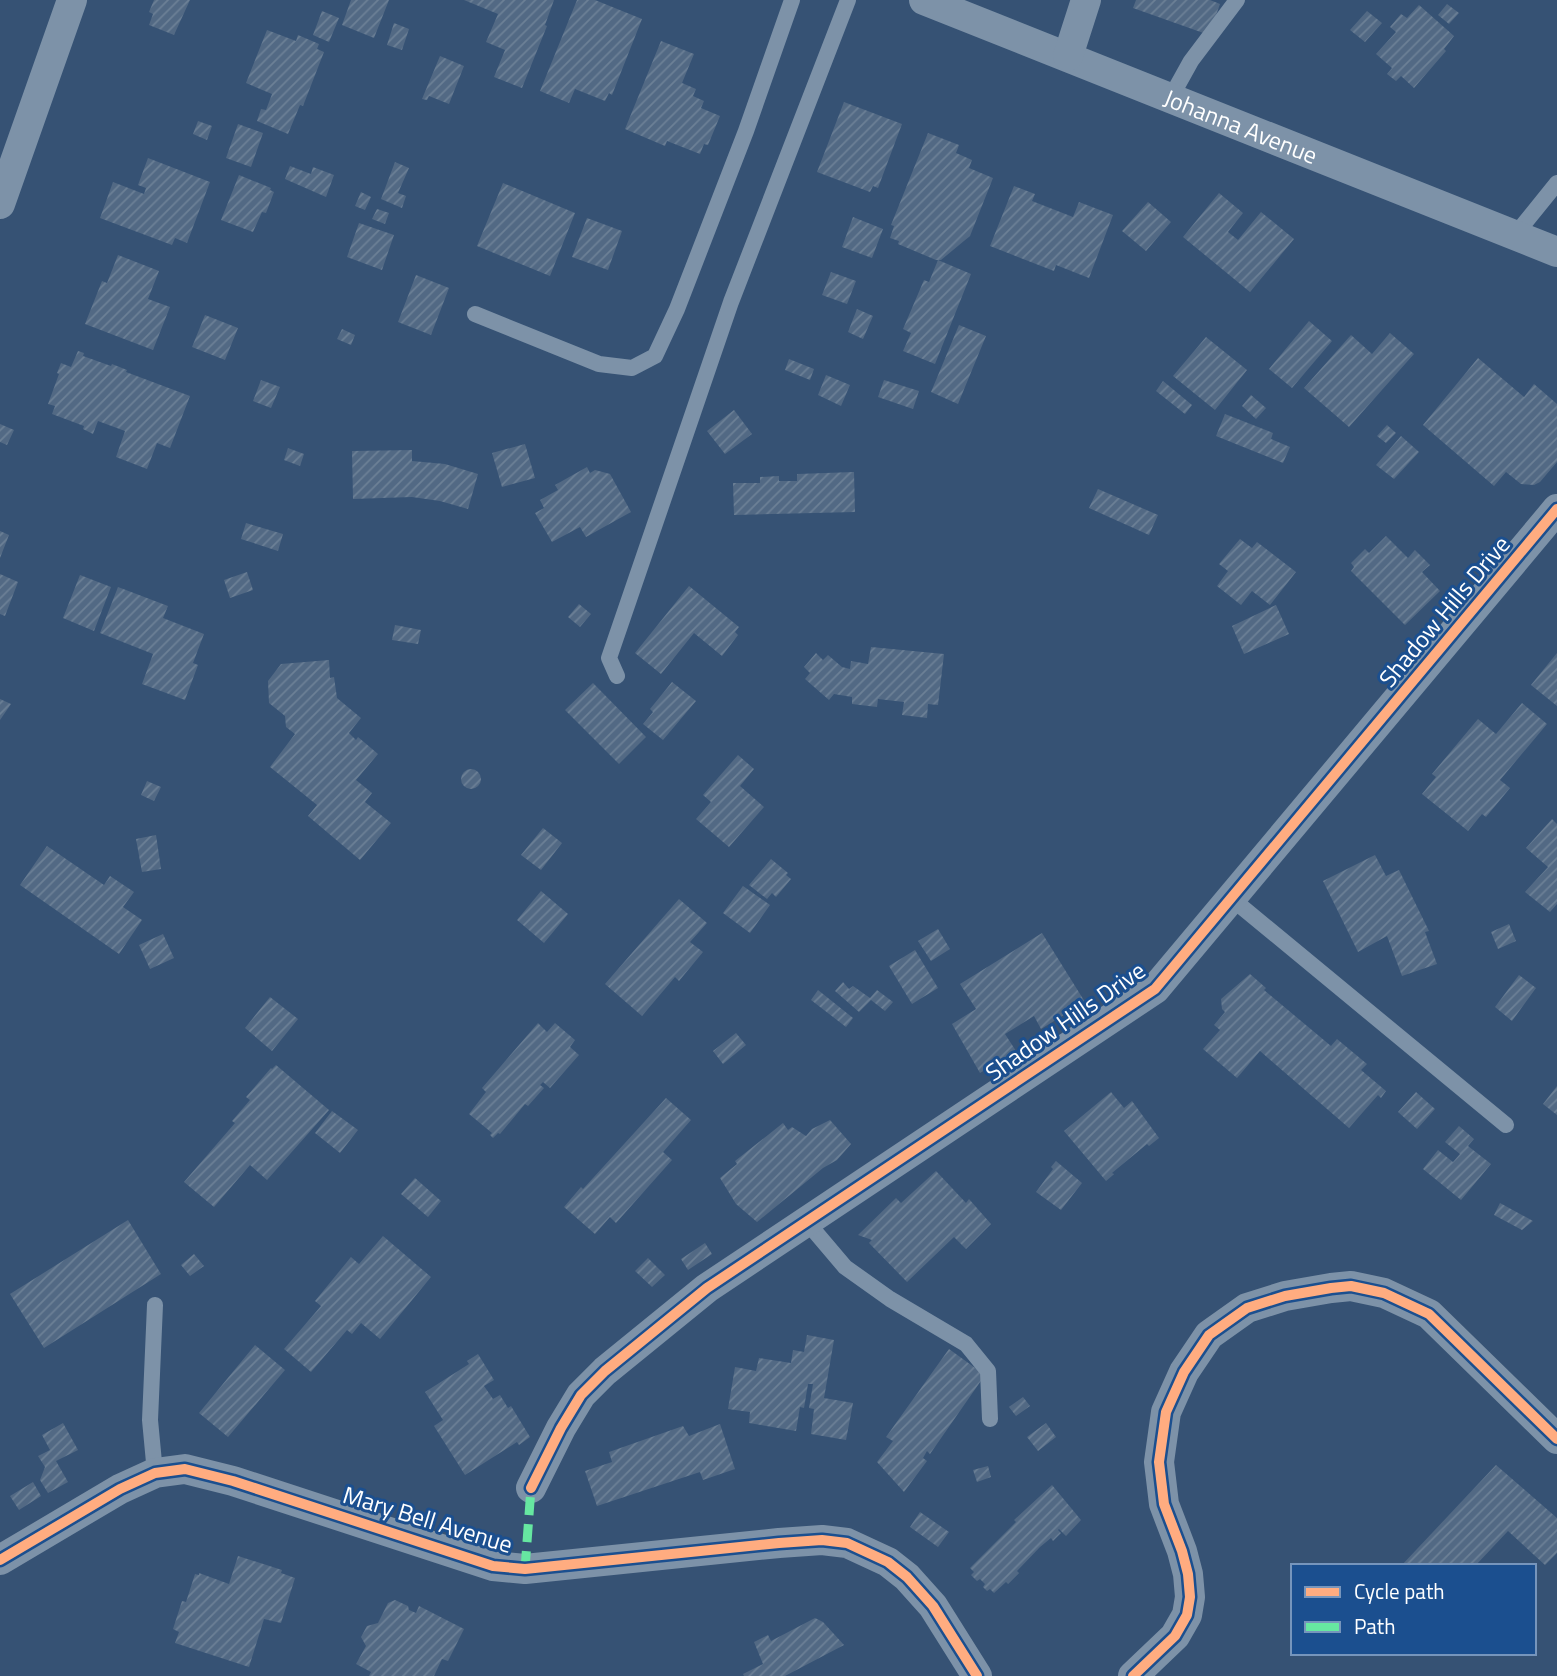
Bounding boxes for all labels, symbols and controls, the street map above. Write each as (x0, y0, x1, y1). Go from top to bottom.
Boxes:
street label: Johanna Avenue (1159, 79, 1323, 173)
street label: Shadow Hills Drive (1370, 527, 1518, 695)
street label: Shadow Hills Drive (978, 952, 1152, 1090)
street label: Mary Bell Avenue (339, 1476, 517, 1562)
legend (1291, 1564, 1536, 1655)
text: Cycle path (1354, 1575, 1445, 1607)
text: Path (1354, 1610, 1396, 1642)

